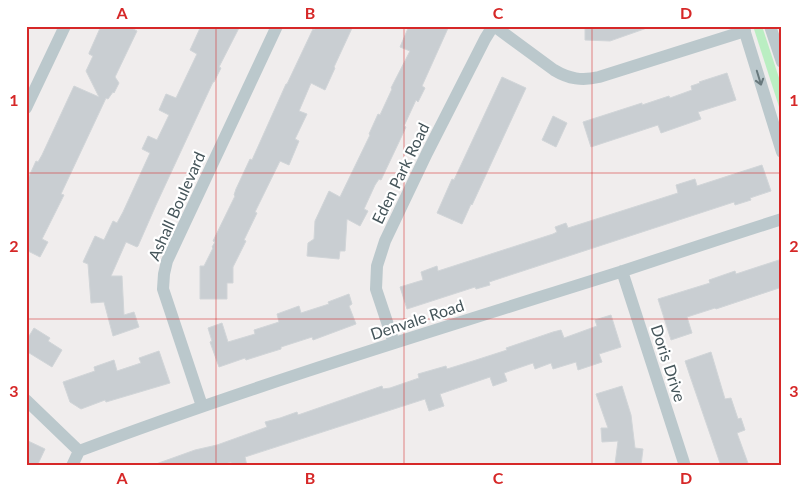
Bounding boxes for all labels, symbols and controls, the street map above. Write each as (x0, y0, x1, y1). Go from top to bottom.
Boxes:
text: A (115, 3, 128, 22)
text: B (305, 3, 315, 22)
text: C (493, 3, 504, 22)
text: D (680, 3, 692, 22)
one-way arrow (754, 69, 764, 85)
text: 1 (9, 90, 19, 109)
text: 1 (789, 90, 799, 109)
street label: Eden Park Road (367, 119, 433, 227)
street label: Ashall Boulevard (144, 149, 208, 263)
text: 2 (9, 236, 19, 255)
text: 2 (789, 236, 799, 255)
street label: Denvale Road (368, 295, 466, 343)
street label: Doris Drive (648, 322, 690, 404)
text: 3 (9, 381, 19, 400)
text: 3 (789, 381, 799, 400)
text: A (115, 468, 128, 487)
text: B (305, 468, 315, 487)
text: C (493, 468, 504, 487)
text: D (680, 468, 692, 487)

